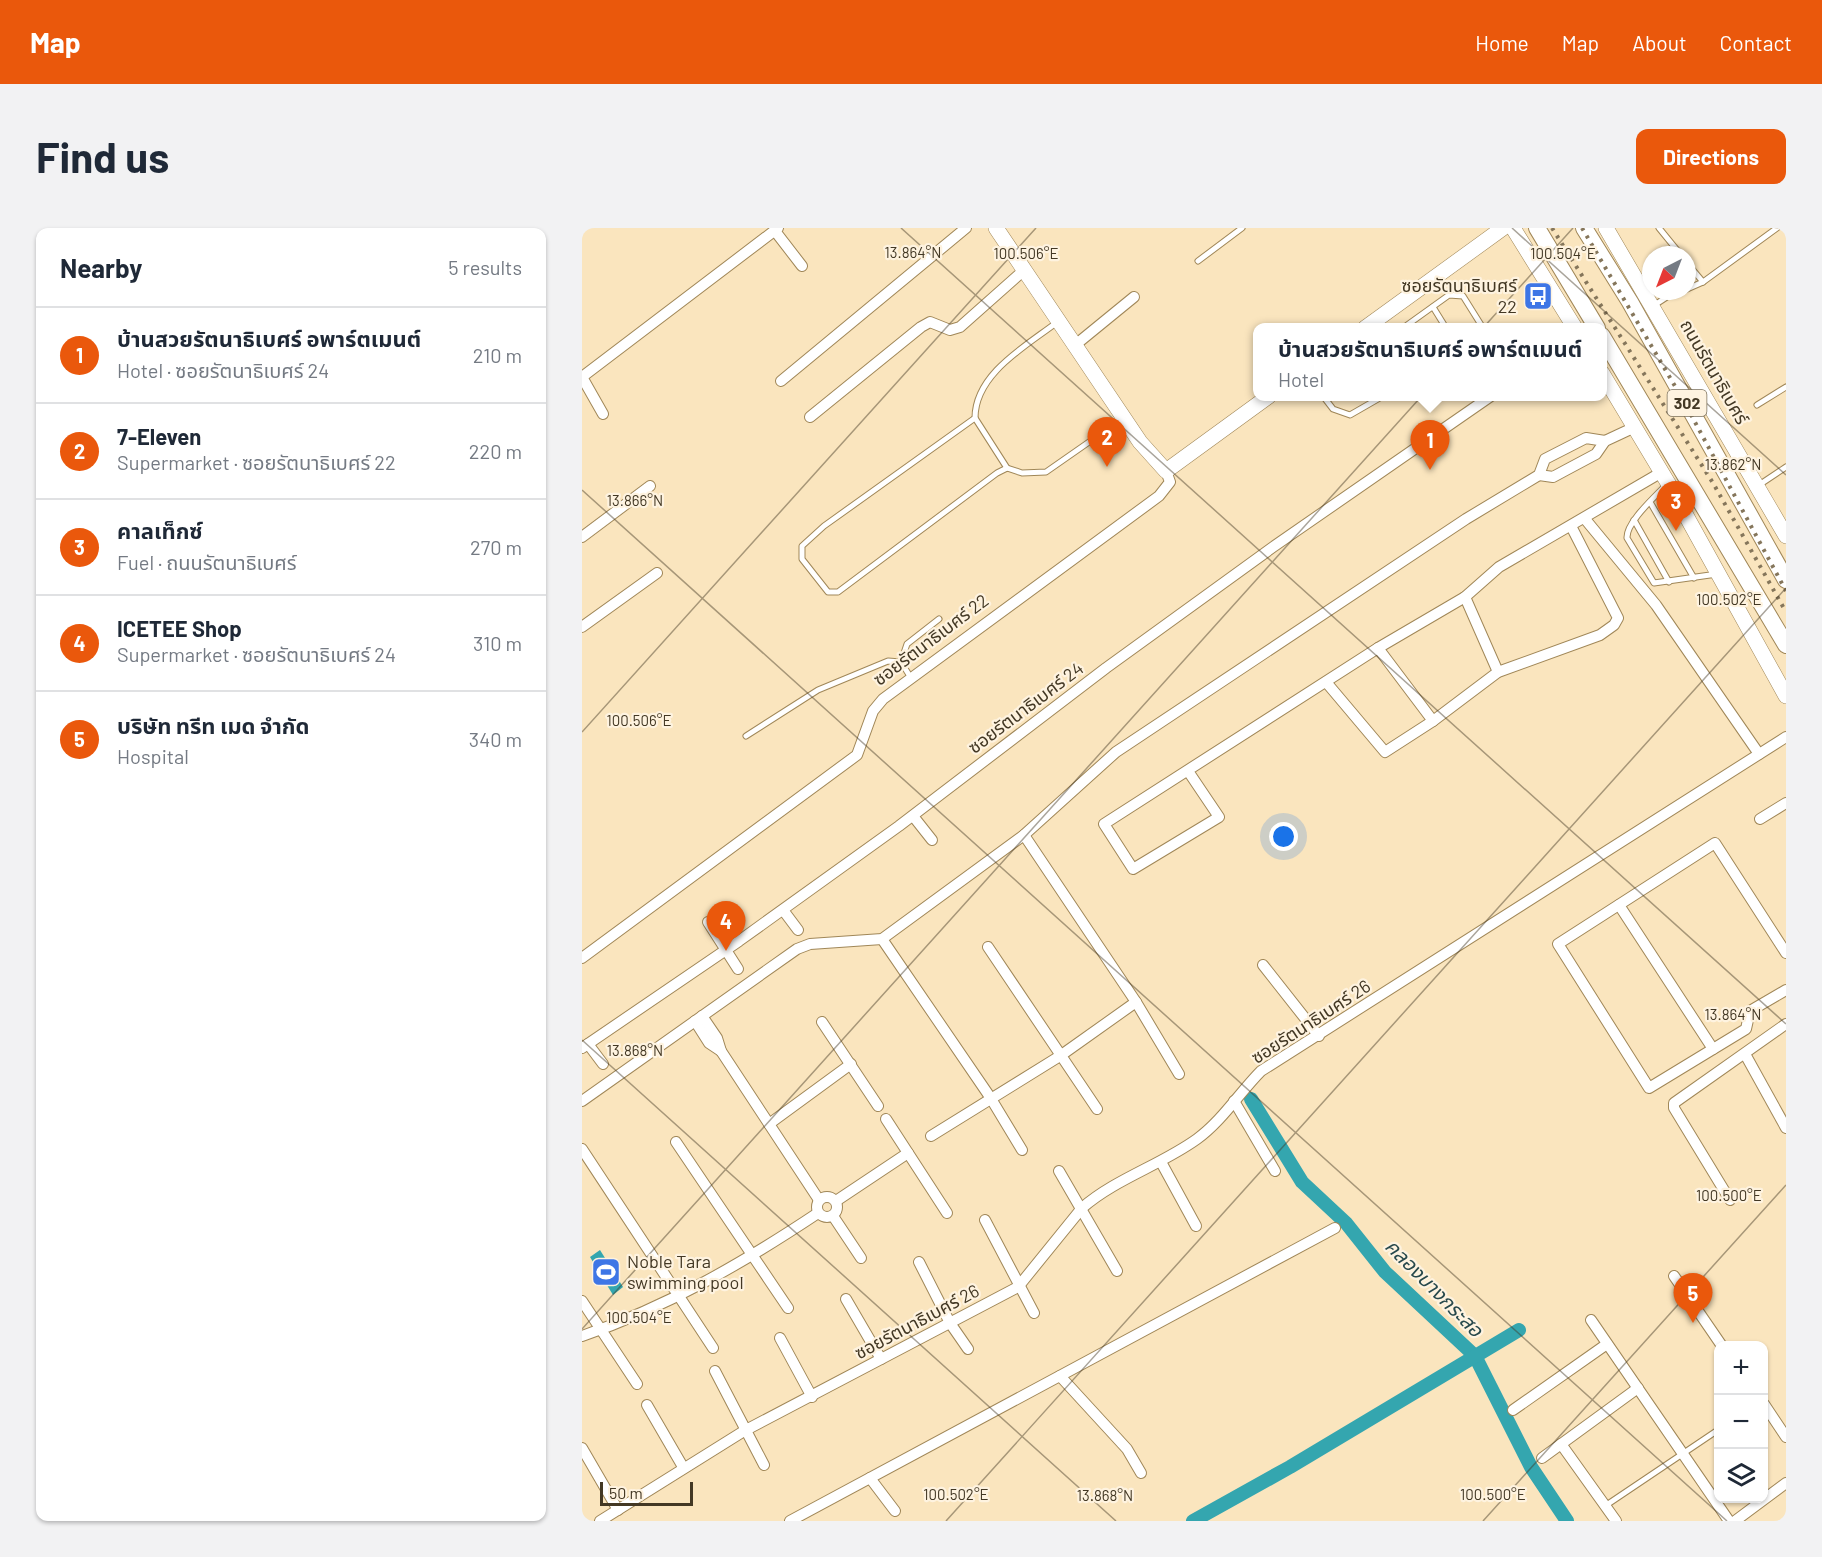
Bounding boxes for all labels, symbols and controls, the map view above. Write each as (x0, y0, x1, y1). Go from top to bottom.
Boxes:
text: Map (30, 25, 81, 59)
text: Home (1475, 30, 1529, 55)
text: Map (1562, 30, 1599, 55)
text: About (1632, 30, 1687, 55)
text: Contact (1720, 30, 1792, 55)
button: Directions (1636, 129, 1786, 184)
text: Find us (36, 131, 169, 181)
text: 13.864°N (885, 243, 941, 261)
text: 100.506°E (993, 244, 1059, 262)
text: 100.504°E (1530, 244, 1596, 262)
north arrow (1642, 246, 1696, 300)
text: Nearby (60, 252, 142, 283)
text: 5 results (448, 255, 522, 279)
place label: ซอยรัตนาธิเบศร์ 22 (1402, 274, 1518, 317)
bus stop icon: ซอยรัตนาธิเบศร์ 22 (1522, 280, 1554, 312)
street label: ถนนรัตนาธิเบศร์ (1676, 315, 1754, 429)
popup (1253, 323, 1607, 401)
text: บ้านสวยรัตนาธิเบศร์ อพาร์ตเมนต์ (117, 325, 421, 351)
text: บ้านสวยรัตนาธิเบศร์ อพาร์ตเมนต์ (1278, 335, 1582, 361)
text: 1 (76, 343, 83, 367)
text: 210 m (473, 343, 522, 367)
text: Hotel · ซอยรัตนาธิเบศร์ 24 (117, 358, 329, 382)
text: Hotel (1278, 367, 1324, 391)
road number: 302 (1668, 390, 1706, 416)
pin: 2 (1088, 418, 1126, 467)
pin: 1 (1410, 420, 1450, 470)
text: 7-Eleven (117, 423, 201, 449)
text: 2 (74, 439, 85, 463)
text: 220 m (469, 439, 522, 463)
text: Supermarket · ซอยรัตนาธิเบศร์ 22 (117, 450, 396, 474)
text: 13.862°N (1705, 455, 1761, 473)
pin: 3 (1656, 482, 1696, 531)
text: 13.866°N (607, 491, 663, 509)
text: คาลเท็กซ์ (117, 517, 203, 543)
text: 3 (74, 535, 85, 559)
text: 270 m (470, 535, 522, 559)
text: Fuel · ถนนรัตนาธิเบศร์ (117, 550, 297, 574)
street label: ซอยรัตนาธิเบศร์ 22 (869, 589, 992, 690)
text: 100.502°E (1696, 590, 1762, 608)
text: ICETEE Shop (117, 615, 242, 641)
text: 4 (73, 631, 86, 655)
text: 310 m (473, 631, 522, 655)
text: Supermarket · ซอยรัตนาธิเบศร์ 24 (117, 642, 396, 666)
street label: ซอยรัตนาธิเบศร์ 24 (963, 657, 1087, 758)
text: 100.506°E (606, 711, 672, 729)
text: บริษัท ทรีท เมด จำกัด (117, 712, 310, 738)
text: 5 (74, 727, 85, 751)
text: 340 m (469, 727, 522, 751)
text: Hospital (117, 744, 189, 768)
your location (1269, 822, 1298, 851)
pin: 4 (706, 902, 746, 951)
street label: ซอยรัตนาธิเบศร์ 26 (1247, 974, 1374, 1068)
text: 13.864°N (1705, 1005, 1761, 1023)
text: 13.868°N (607, 1041, 663, 1059)
text: 100.500°E (1696, 1186, 1762, 1204)
water label: คลองบางกระสอ (1381, 1233, 1490, 1342)
place label: Noble Tara swimming pool (627, 1250, 744, 1293)
sports icon: Noble Tara swimming pool (590, 1256, 622, 1288)
pin: 5 (1674, 1274, 1712, 1323)
street label: ซอยรัตนาธิเบศร์ 26 (850, 1279, 983, 1363)
text: 100.504°E (606, 1308, 672, 1326)
map controls (1714, 1341, 1768, 1503)
button: + (1714, 1341, 1768, 1395)
button: − (1714, 1395, 1768, 1449)
button: layers (1714, 1449, 1768, 1503)
scale bar (600, 1479, 693, 1506)
text: 50 m (609, 1483, 643, 1502)
text: 100.502°E (923, 1485, 989, 1503)
text: 100.500°E (1460, 1485, 1526, 1503)
text: 13.868°N (1077, 1486, 1133, 1504)

